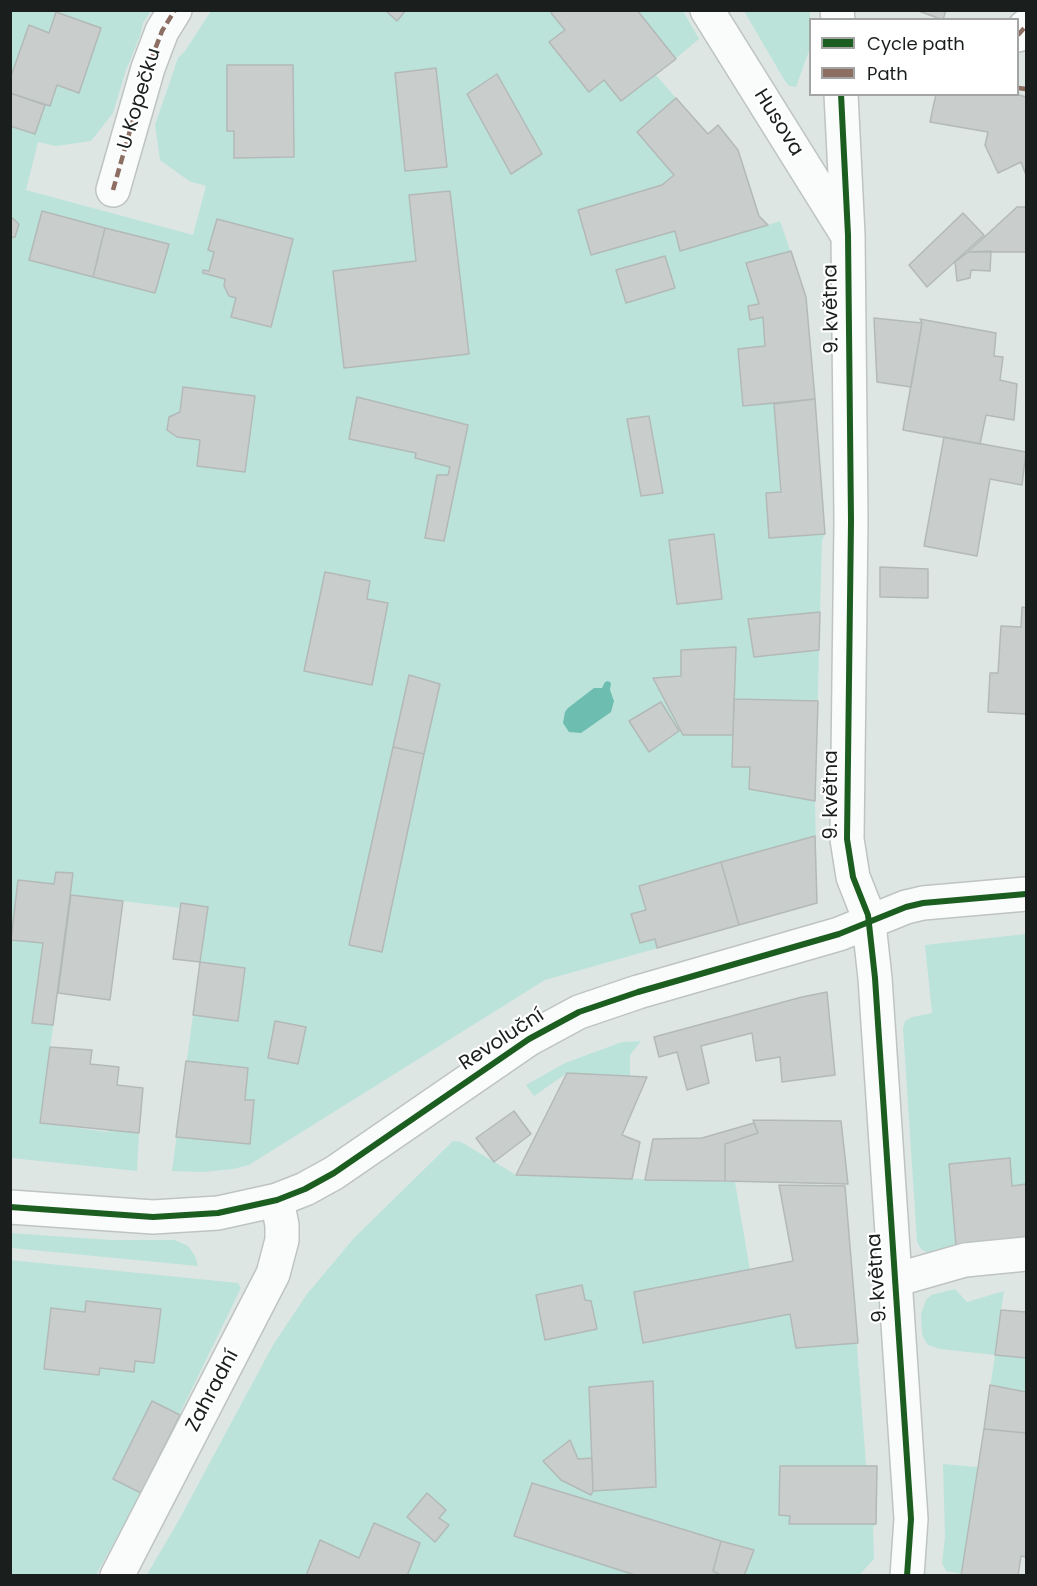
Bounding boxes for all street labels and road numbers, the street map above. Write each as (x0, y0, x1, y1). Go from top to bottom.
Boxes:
street label: U Kopečku (113, 45, 167, 153)
street label: Husova (748, 85, 808, 161)
street label: 9. května (819, 264, 845, 354)
street label: 9. května (820, 750, 844, 840)
street label: Revoluční (455, 1004, 549, 1076)
street label: 9. května (863, 1232, 893, 1324)
street label: Zahradní (181, 1346, 245, 1436)

